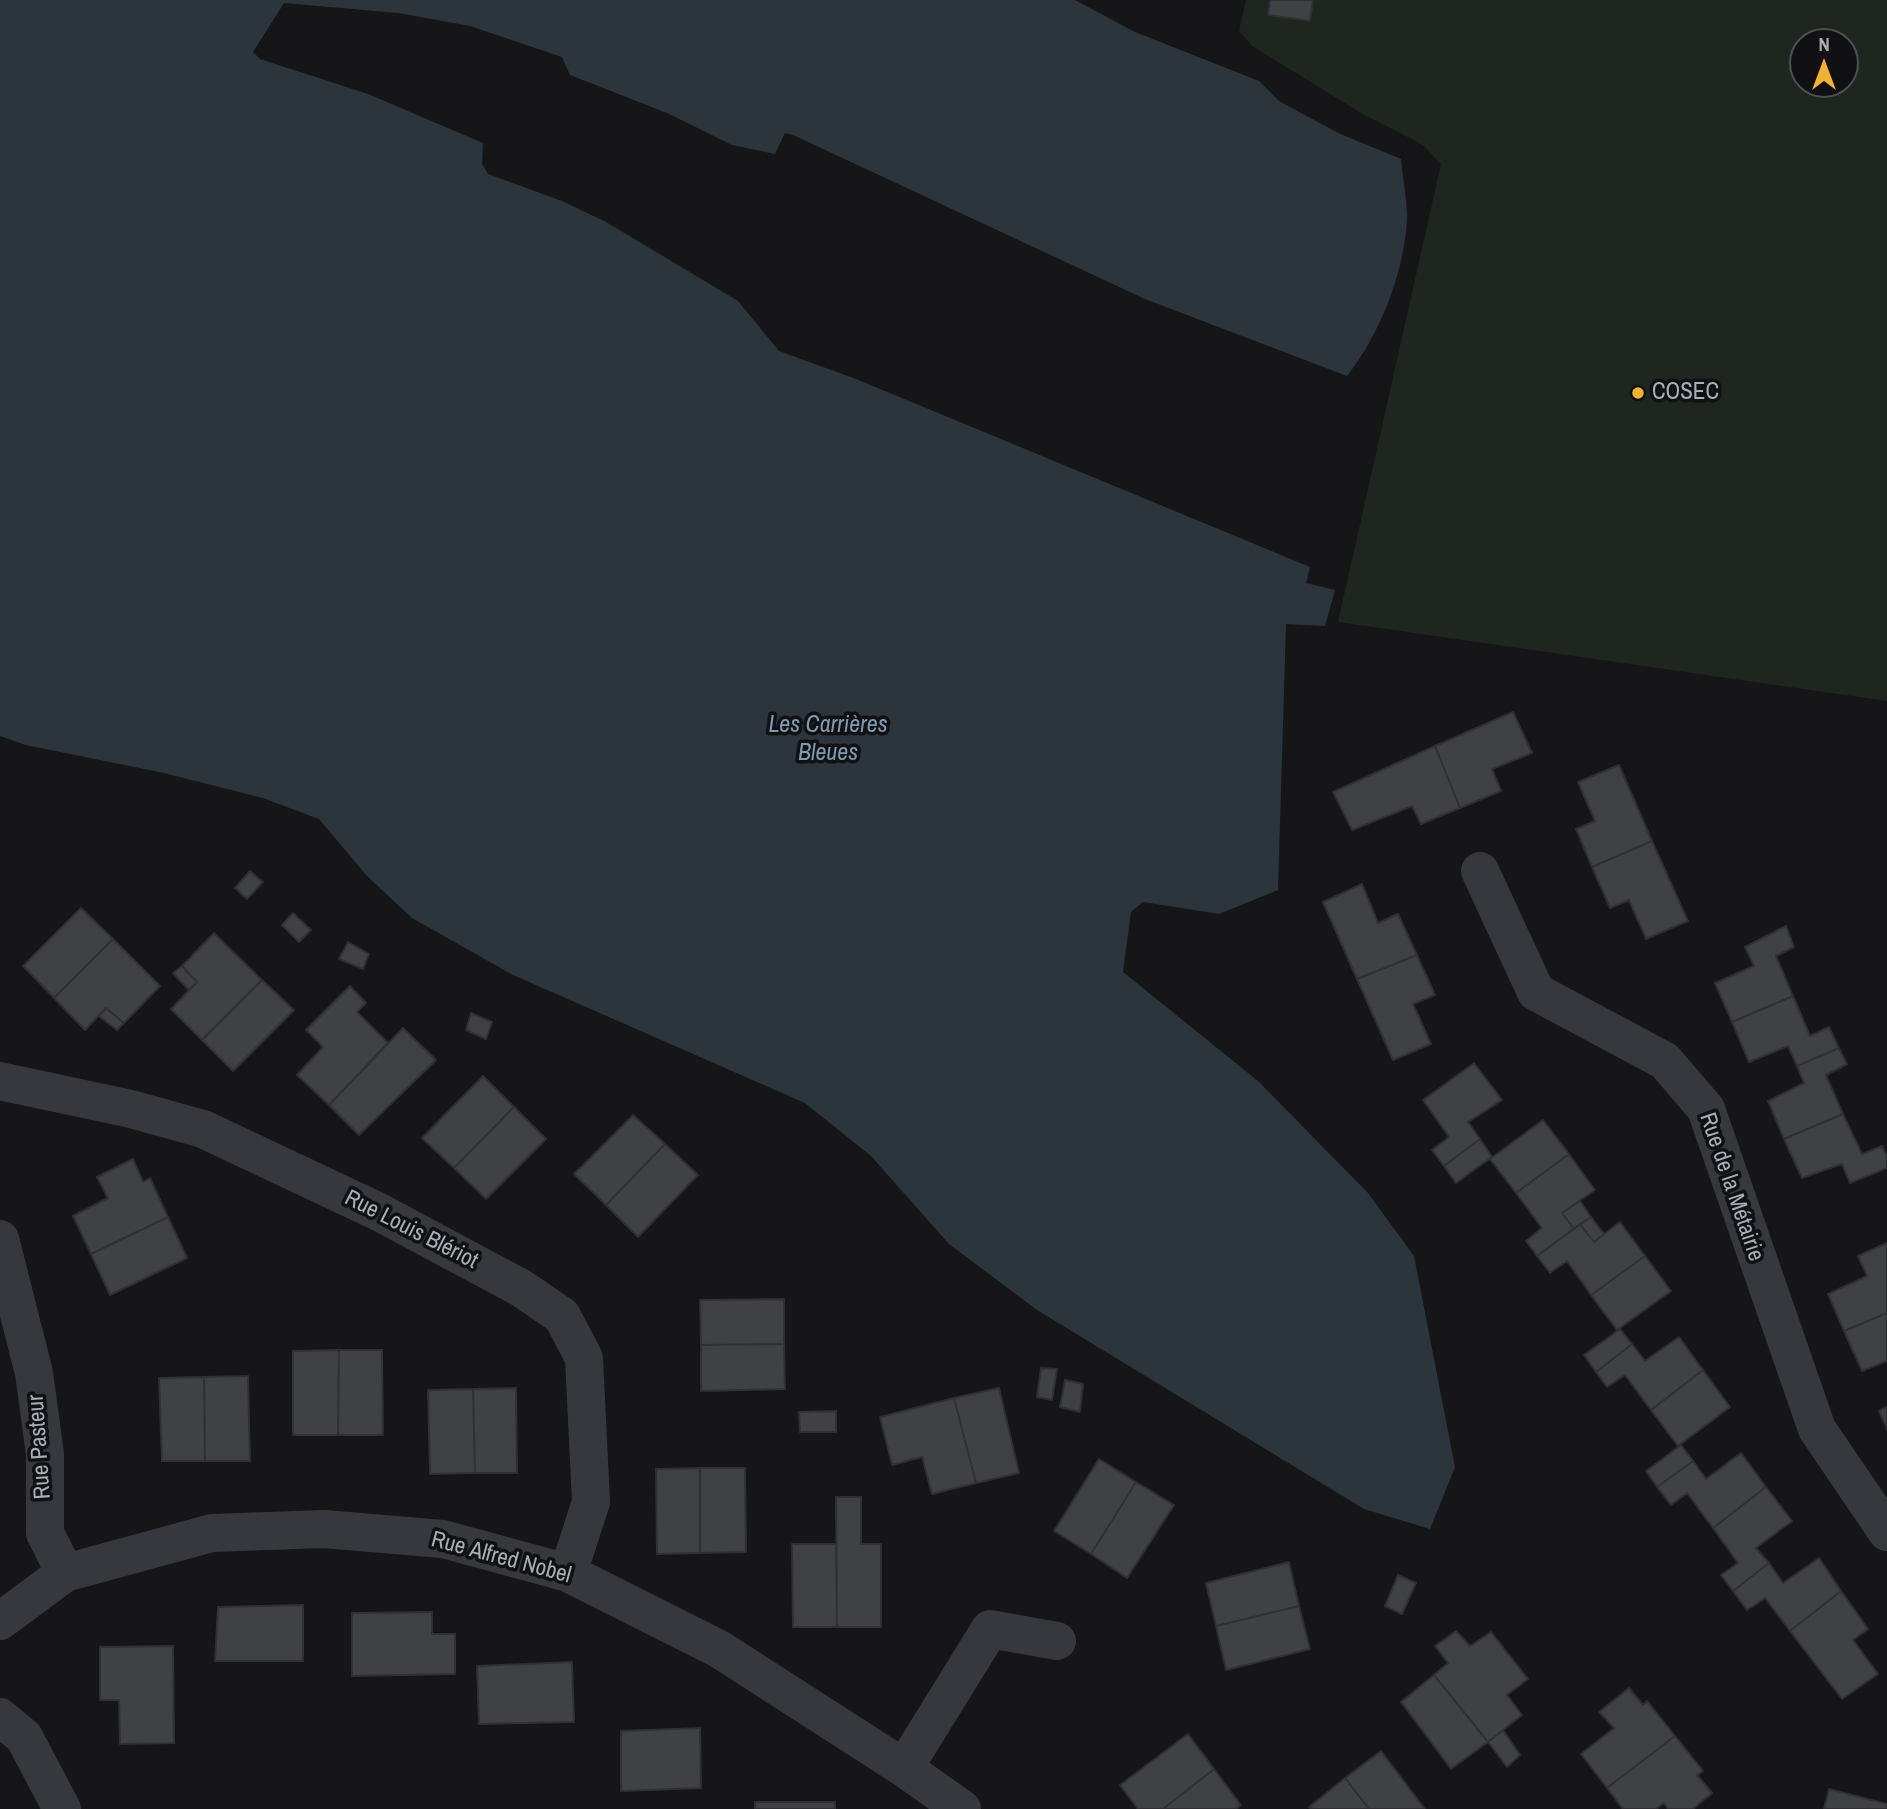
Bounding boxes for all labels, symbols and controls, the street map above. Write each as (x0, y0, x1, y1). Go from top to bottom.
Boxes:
north arrow (1789, 28, 1859, 98)
text: N (1818, 31, 1830, 57)
place label: COSEC (1652, 379, 1719, 407)
marker: COSEC (1630, 385, 1646, 401)
water label: Les Carrières Bleues (768, 712, 888, 768)
street label: Rue de la Métairie (1693, 1109, 1769, 1265)
street label: Rue Louis Blériot (340, 1185, 482, 1275)
street label: Rue Pasteur (23, 1394, 57, 1500)
street label: Rue Alfred Nobel (428, 1526, 574, 1590)

